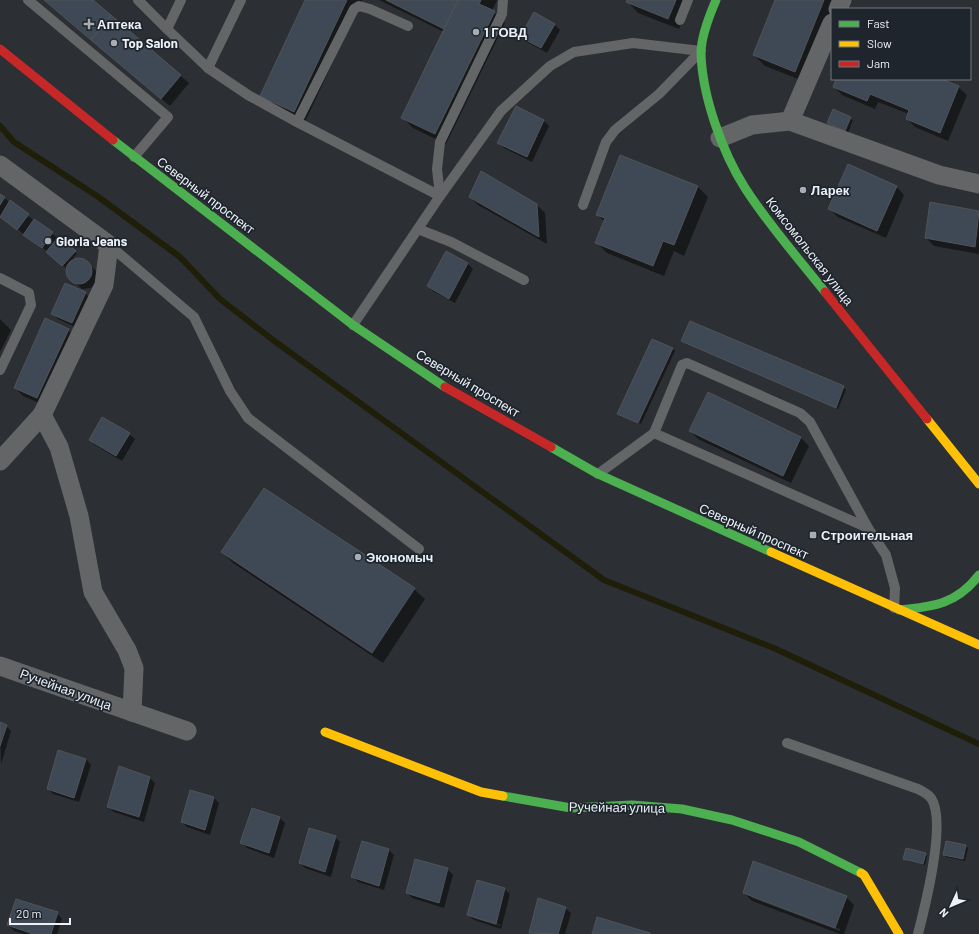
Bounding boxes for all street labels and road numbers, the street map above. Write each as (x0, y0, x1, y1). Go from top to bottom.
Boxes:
street label: Северный проспект (154, 153, 258, 237)
street label: Комсомольская улица (763, 194, 858, 309)
street label: Северный проспект (413, 346, 523, 420)
street label: Северный проспект (697, 500, 811, 562)
street label: Ручейная улица (18, 665, 115, 713)
street label: Ручейная улица (569, 798, 666, 816)

